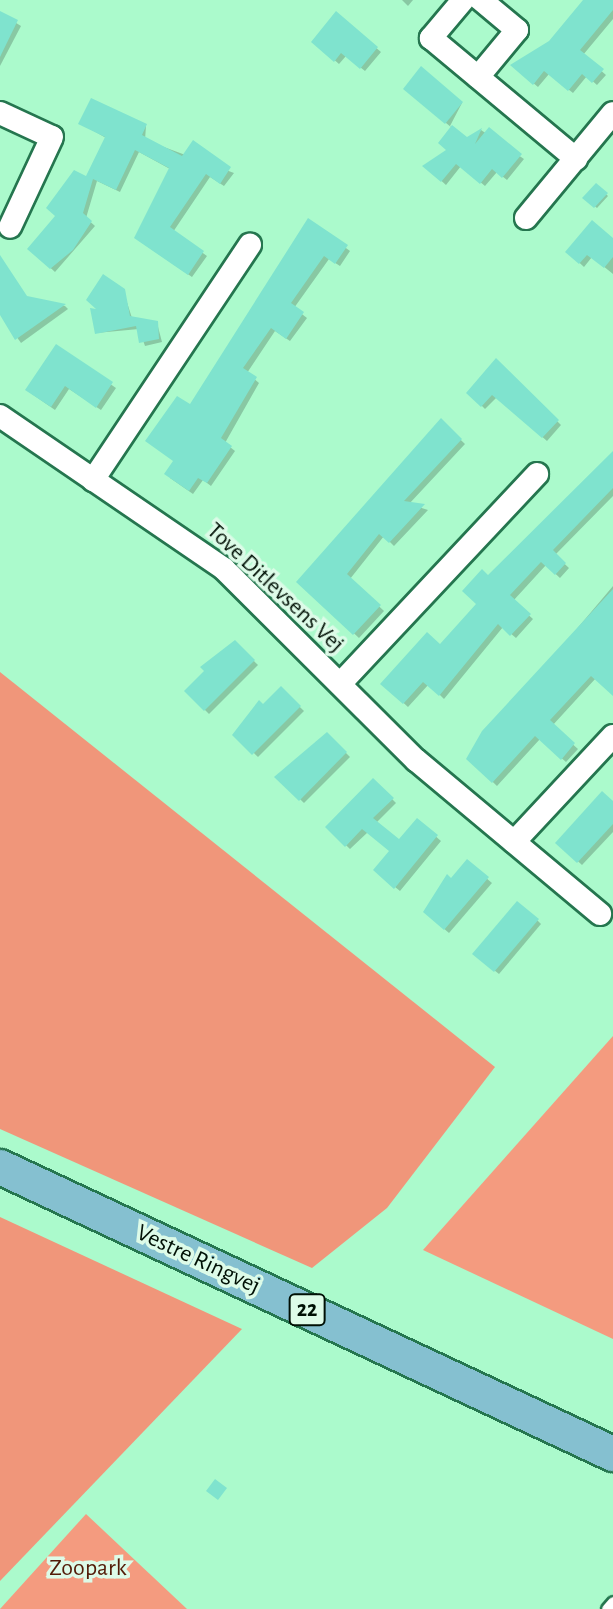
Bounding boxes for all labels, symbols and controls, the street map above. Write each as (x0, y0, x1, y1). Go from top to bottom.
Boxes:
street label: Tove Ditlevsens Vej (200, 517, 350, 659)
street label: Vestre Ringvej (132, 1219, 264, 1301)
road number: 22 (287, 1292, 327, 1328)
park label: Zoopark (49, 1555, 127, 1583)

